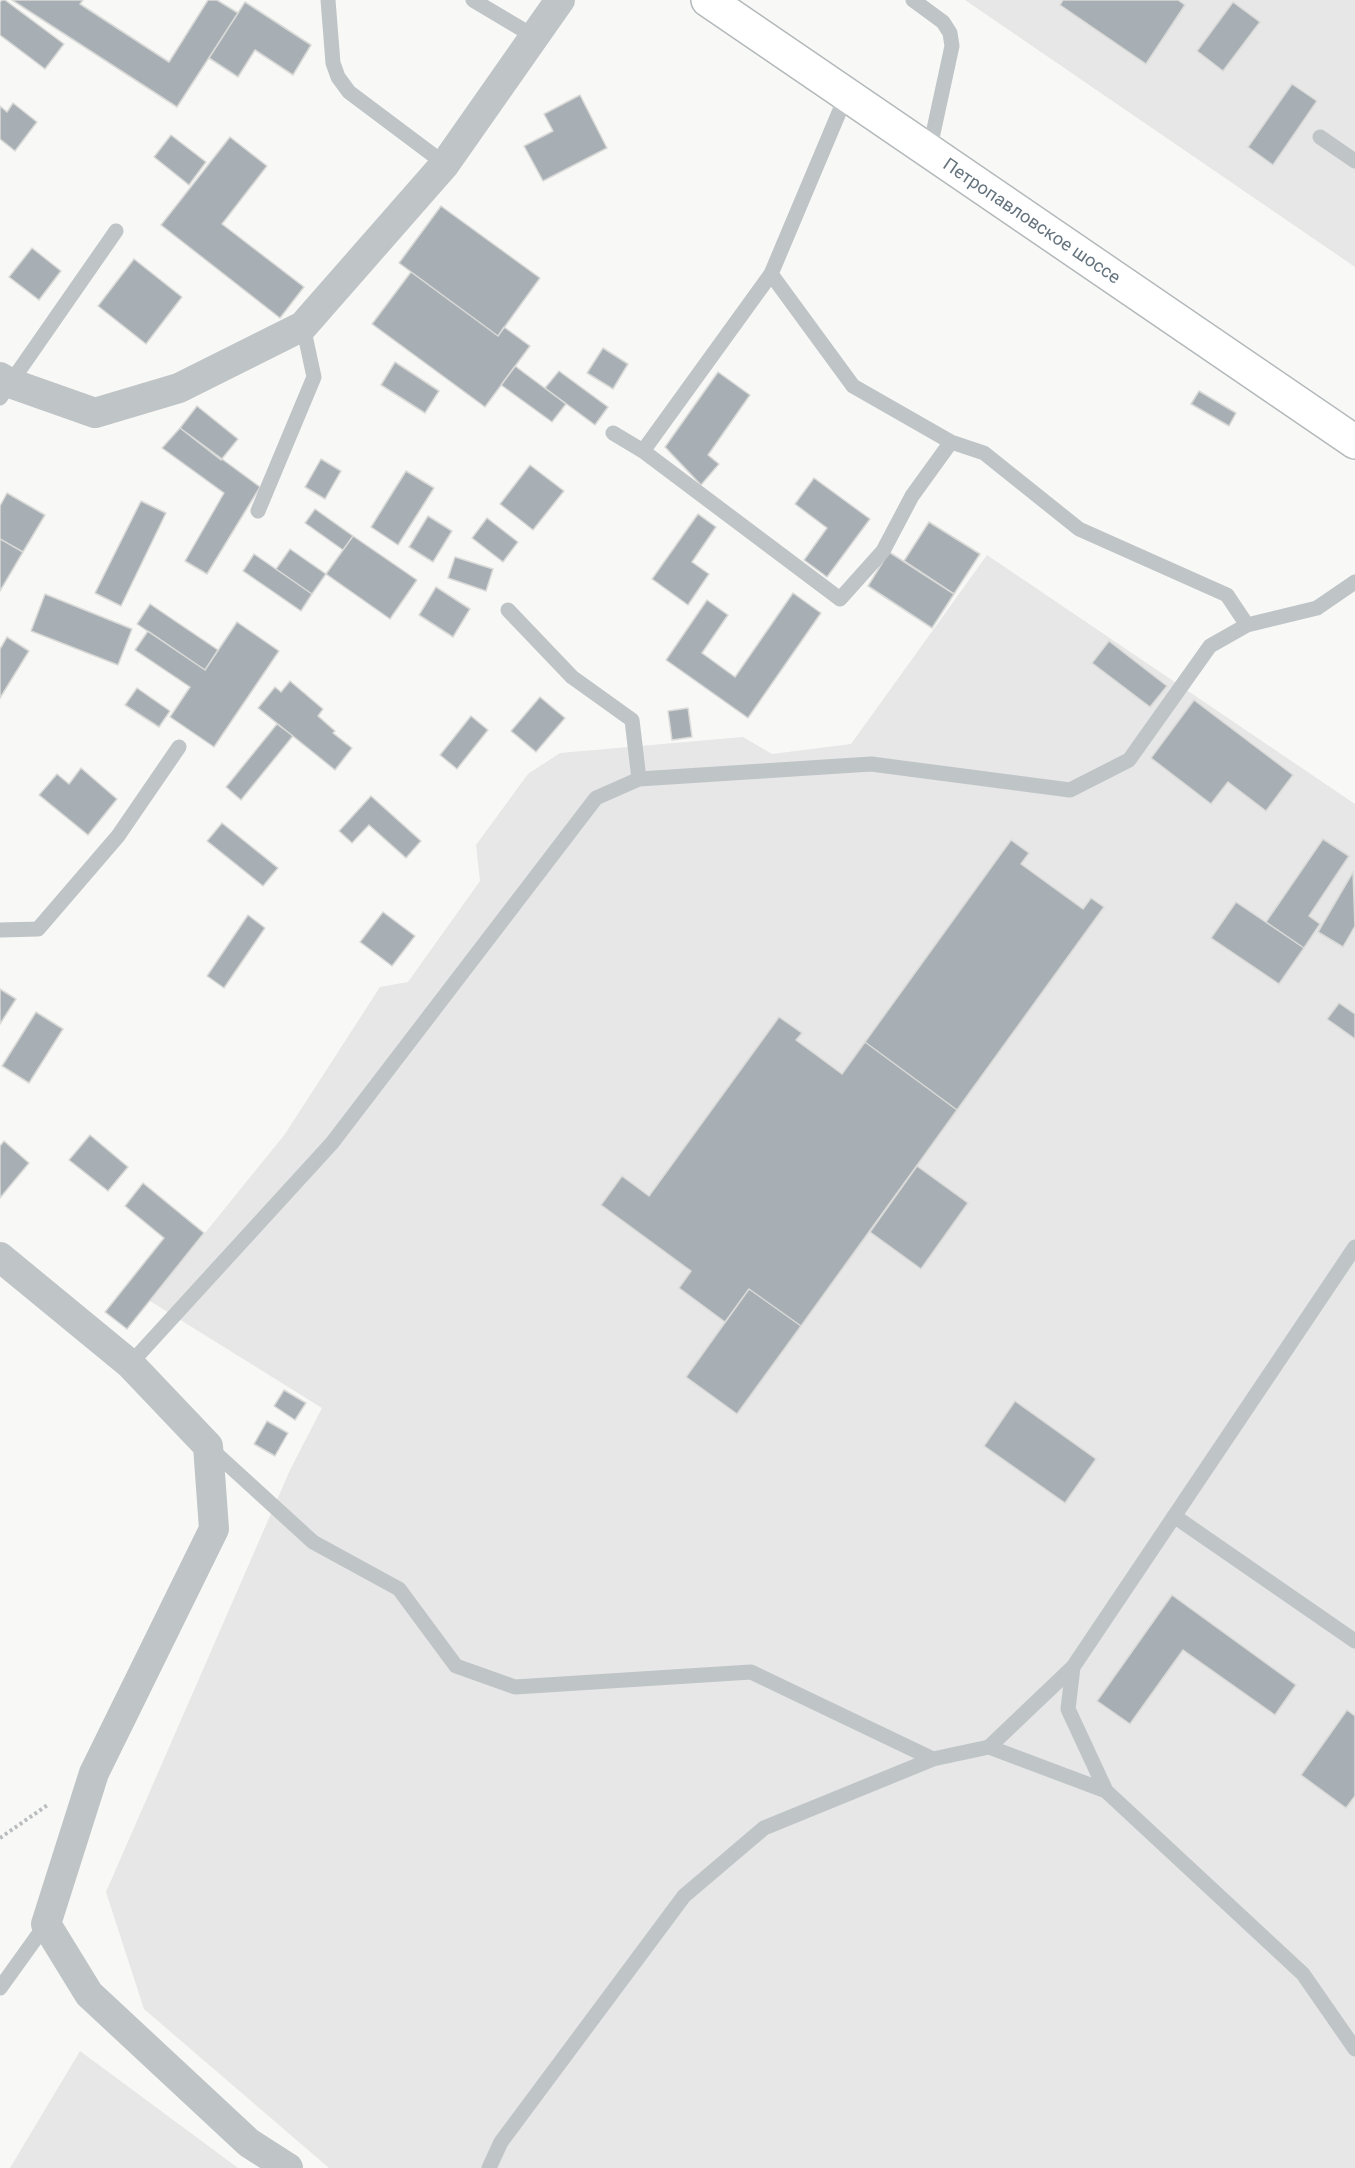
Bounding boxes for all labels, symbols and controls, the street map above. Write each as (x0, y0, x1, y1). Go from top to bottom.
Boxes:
street label: Петропавловское шоссе (938, 155, 1124, 289)

